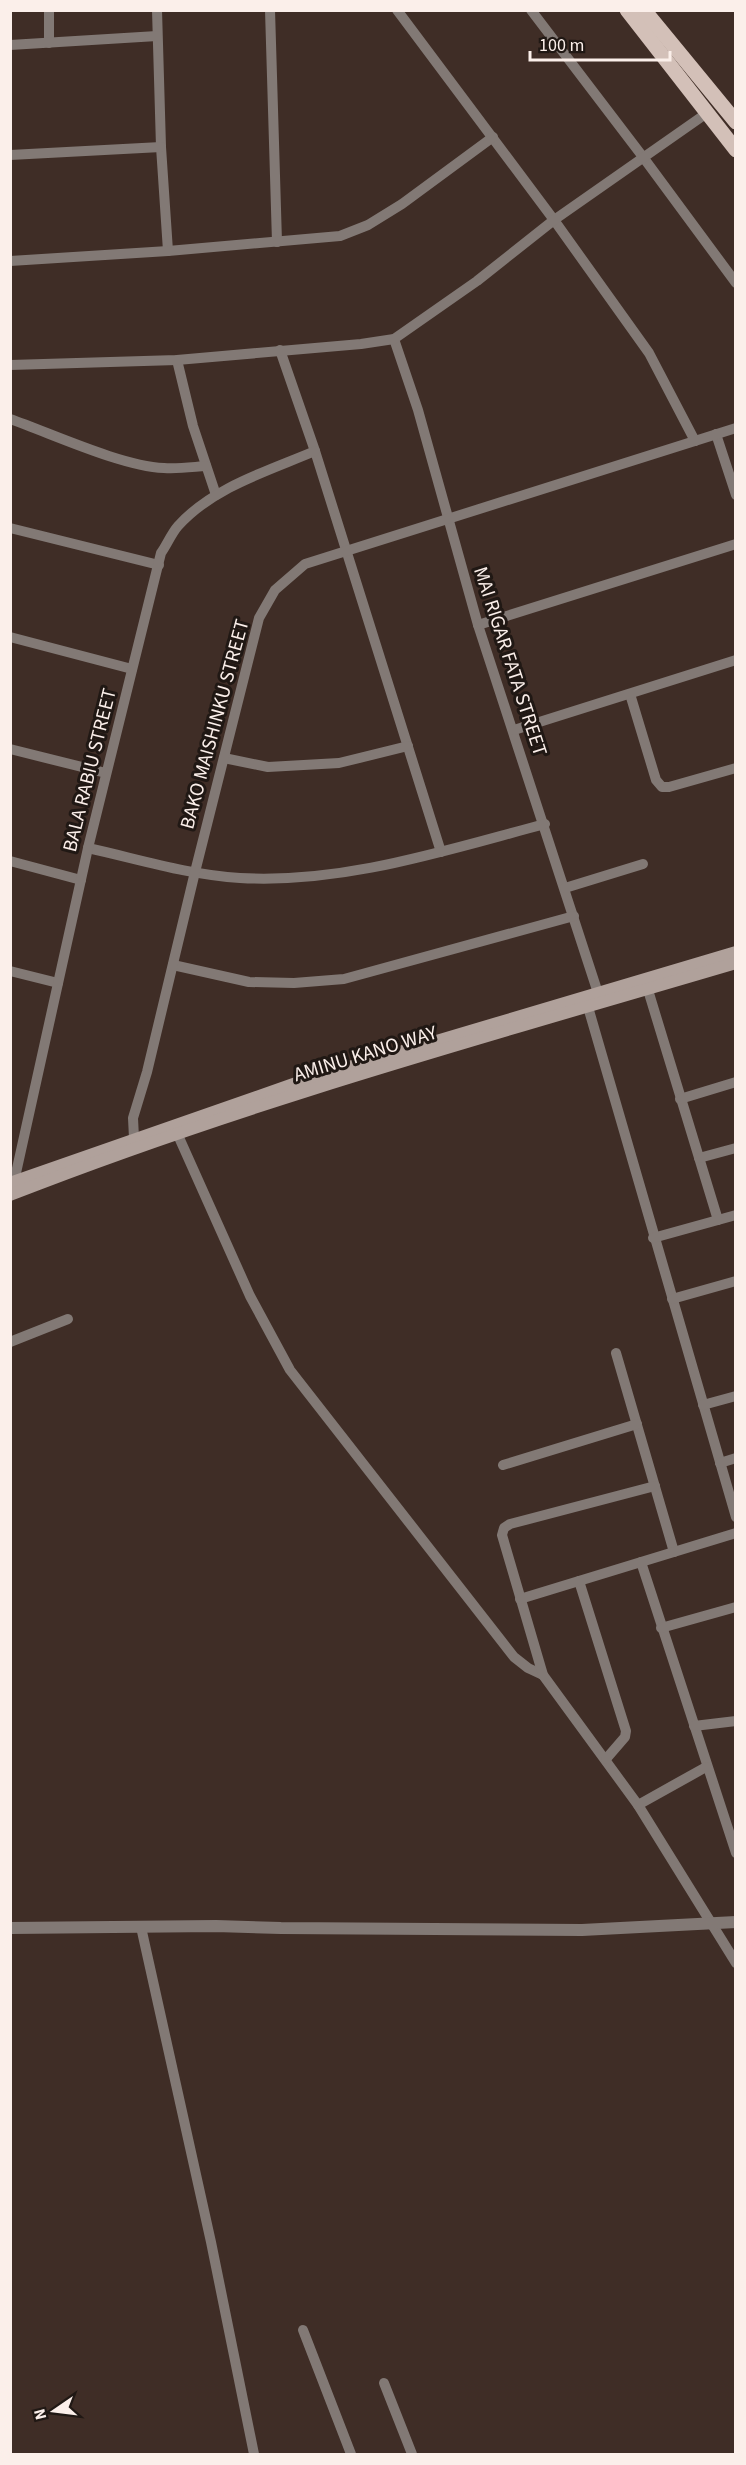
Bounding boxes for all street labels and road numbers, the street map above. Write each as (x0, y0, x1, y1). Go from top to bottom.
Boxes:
street label: MAI RIGAR FATA STREET (466, 563, 554, 760)
street label: BAKO MAISHINKU STREET (173, 616, 257, 832)
street label: BALA RABIU STREET (56, 685, 124, 855)
street label: AMINU KANO WAY (290, 1019, 441, 1089)

